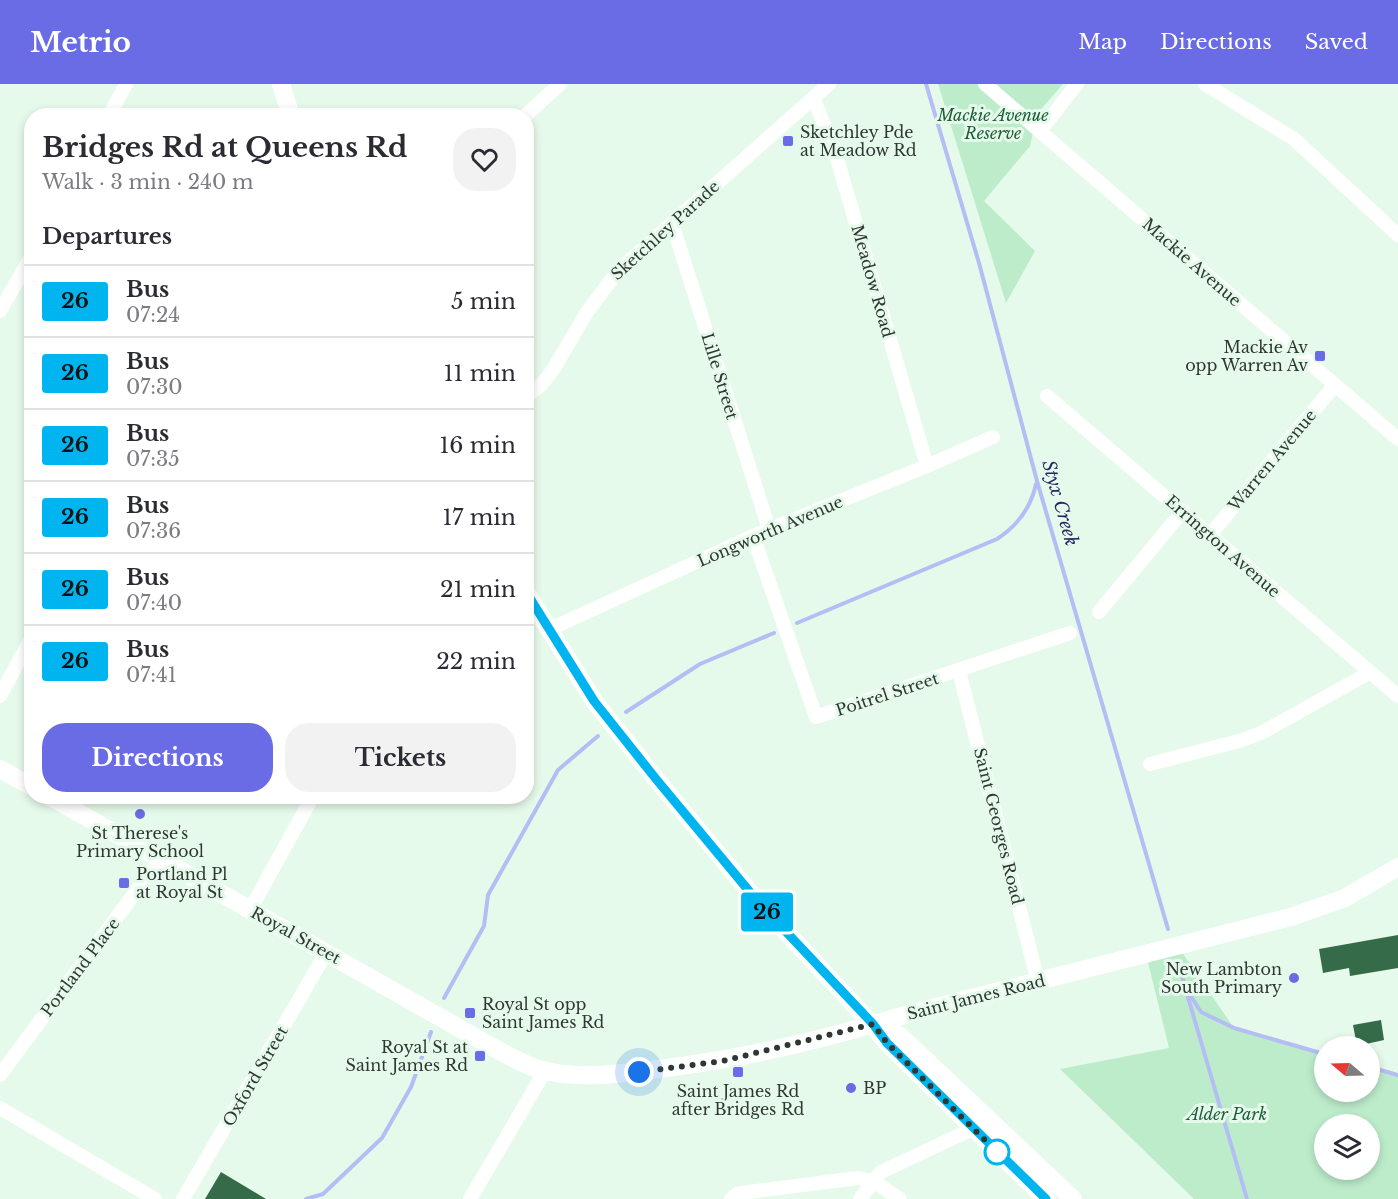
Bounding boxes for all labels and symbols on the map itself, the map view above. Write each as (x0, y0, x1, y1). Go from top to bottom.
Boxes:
park label: Mackie Avenue Reserve (936, 105, 1049, 143)
place label: Sketchley Pde at Meadow Rd (800, 122, 917, 160)
marker: Sketchley Pde at Meadow Rd (781, 134, 795, 148)
street label: Sketchley Parade (607, 176, 723, 284)
street label: Mackie Avenue (1139, 214, 1245, 310)
street label: Meadow Road (847, 222, 899, 340)
street label: Lille Street (697, 330, 743, 422)
place label: Mackie Av opp Warren Av (1185, 337, 1308, 375)
marker: Mackie Av opp Warren Av (1313, 349, 1327, 363)
street label: Warren Avenue (1223, 405, 1320, 516)
water label: Styx Creek (1037, 457, 1083, 549)
street label: Longworth Avenue (694, 491, 846, 571)
street label: Errington Avenue (1162, 491, 1284, 601)
street label: Poitrel Street (833, 668, 941, 720)
street label: Saint Georges Road (970, 746, 1028, 907)
marker: St Therese's Primary School (133, 807, 147, 821)
place label: St Therese's Primary School (76, 823, 204, 861)
place label: Portland Pl at Royal St (136, 864, 227, 902)
marker: Portland Pl at Royal St (117, 876, 131, 890)
line badge: 26 (740, 892, 794, 932)
street label: Royal Street (248, 902, 344, 968)
street label: Portland Place (37, 914, 123, 1020)
place label: New Lambton South Primary (1161, 959, 1283, 997)
street label: Saint James Road (905, 970, 1047, 1024)
marker: New Lambton South Primary (1287, 971, 1301, 985)
place label: Royal St opp Saint James Rd (482, 994, 605, 1032)
marker: Royal St opp Saint James Rd (463, 1006, 477, 1020)
street label: Oxford Street (218, 1022, 292, 1130)
north arrow (1314, 1036, 1380, 1102)
place label: Royal St at Saint James Rd (346, 1037, 468, 1075)
marker: Royal St at Saint James Rd (473, 1049, 487, 1063)
your location (624, 1057, 654, 1087)
marker: Saint James Rd after Bridges Rd (731, 1065, 745, 1079)
place label: BP (863, 1078, 886, 1098)
place label: Saint James Rd after Bridges Rd (672, 1081, 804, 1119)
marker: BP (844, 1081, 858, 1095)
park label: Alder Park (1185, 1104, 1267, 1124)
unlabelled marker (984, 1139, 1010, 1165)

